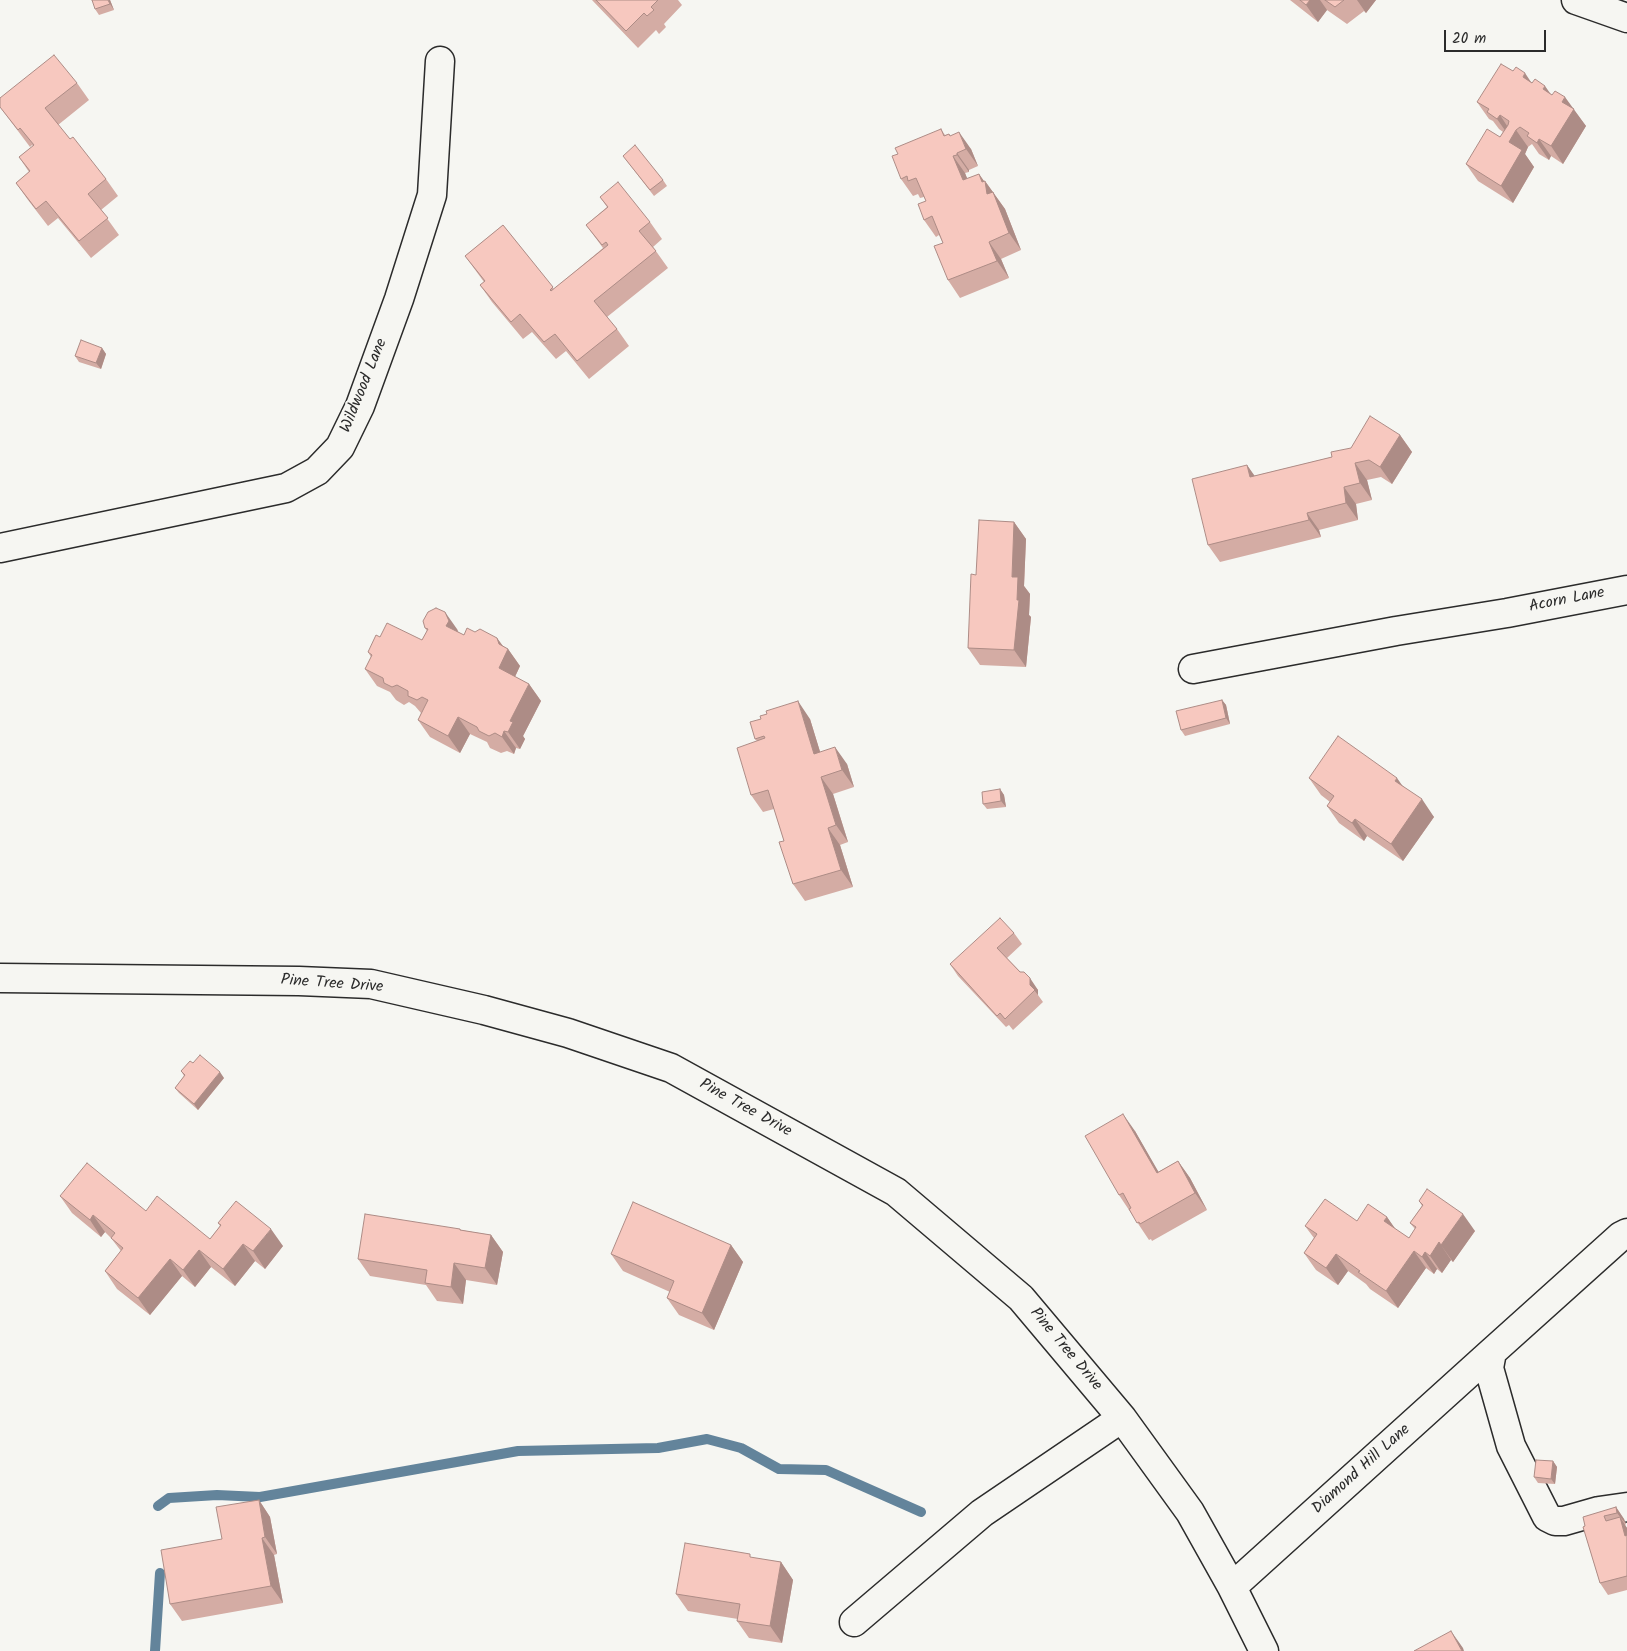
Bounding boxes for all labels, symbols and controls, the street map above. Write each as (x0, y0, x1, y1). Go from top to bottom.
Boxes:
scale bar (1447, 20, 1550, 52)
text: 20 m (1452, 27, 1486, 51)
street label: Wildwood Lane (337, 336, 393, 436)
street label: Acorn Lane (1528, 584, 1606, 618)
street label: Pine Tree Drive (280, 972, 384, 998)
street label: Pine Tree Drive (695, 1076, 795, 1142)
street label: Pine Tree Drive (1025, 1304, 1105, 1396)
street label: Diamond Hill Lane (1309, 1421, 1415, 1519)

